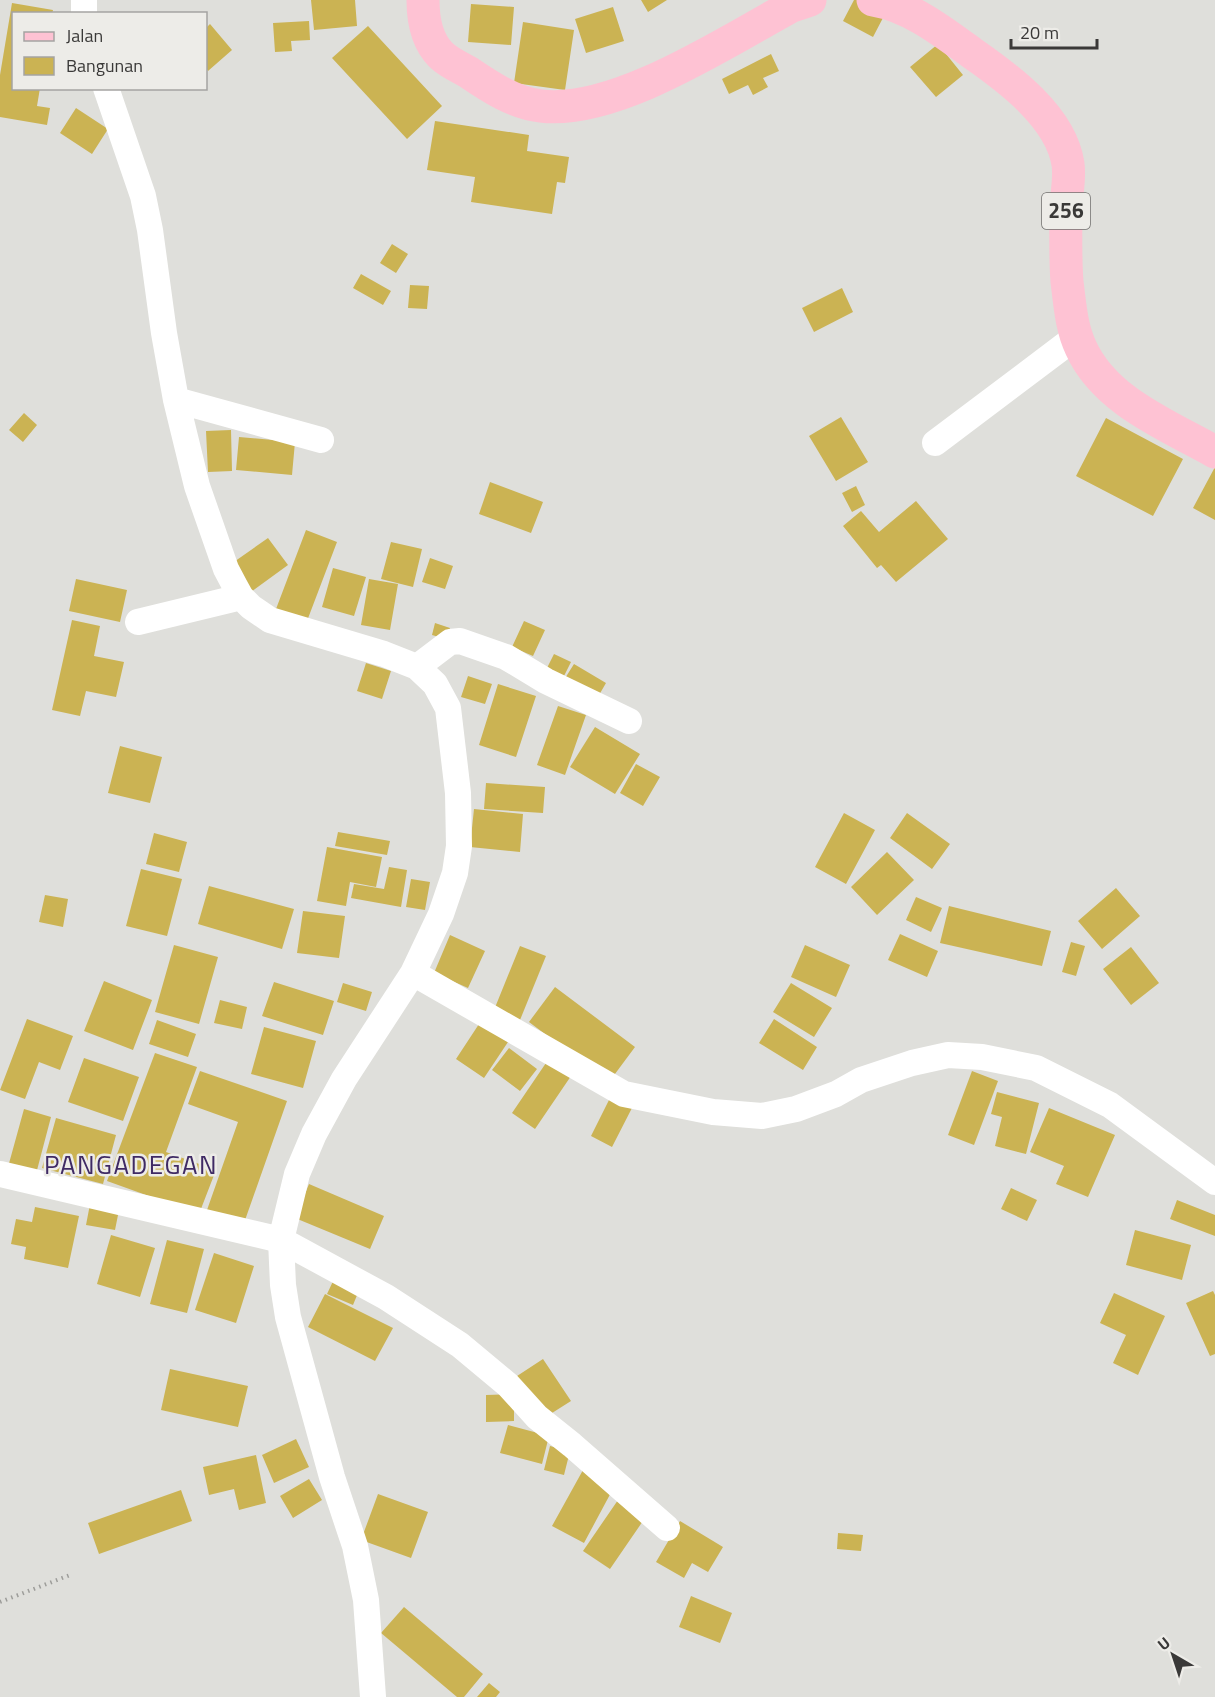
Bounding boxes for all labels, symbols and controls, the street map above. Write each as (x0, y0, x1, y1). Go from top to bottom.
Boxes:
legend (12, 12, 207, 90)
scale bar (1011, 12, 1096, 50)
text: 20 m (1020, 19, 1059, 46)
text: Jalan (66, 22, 103, 49)
text: Bangunan (66, 52, 143, 79)
road number: 256 (1042, 193, 1090, 229)
district label: PANGADEGAN (44, 1145, 218, 1184)
north arrow (1143, 1625, 1203, 1685)
text: U (1152, 1631, 1175, 1656)

